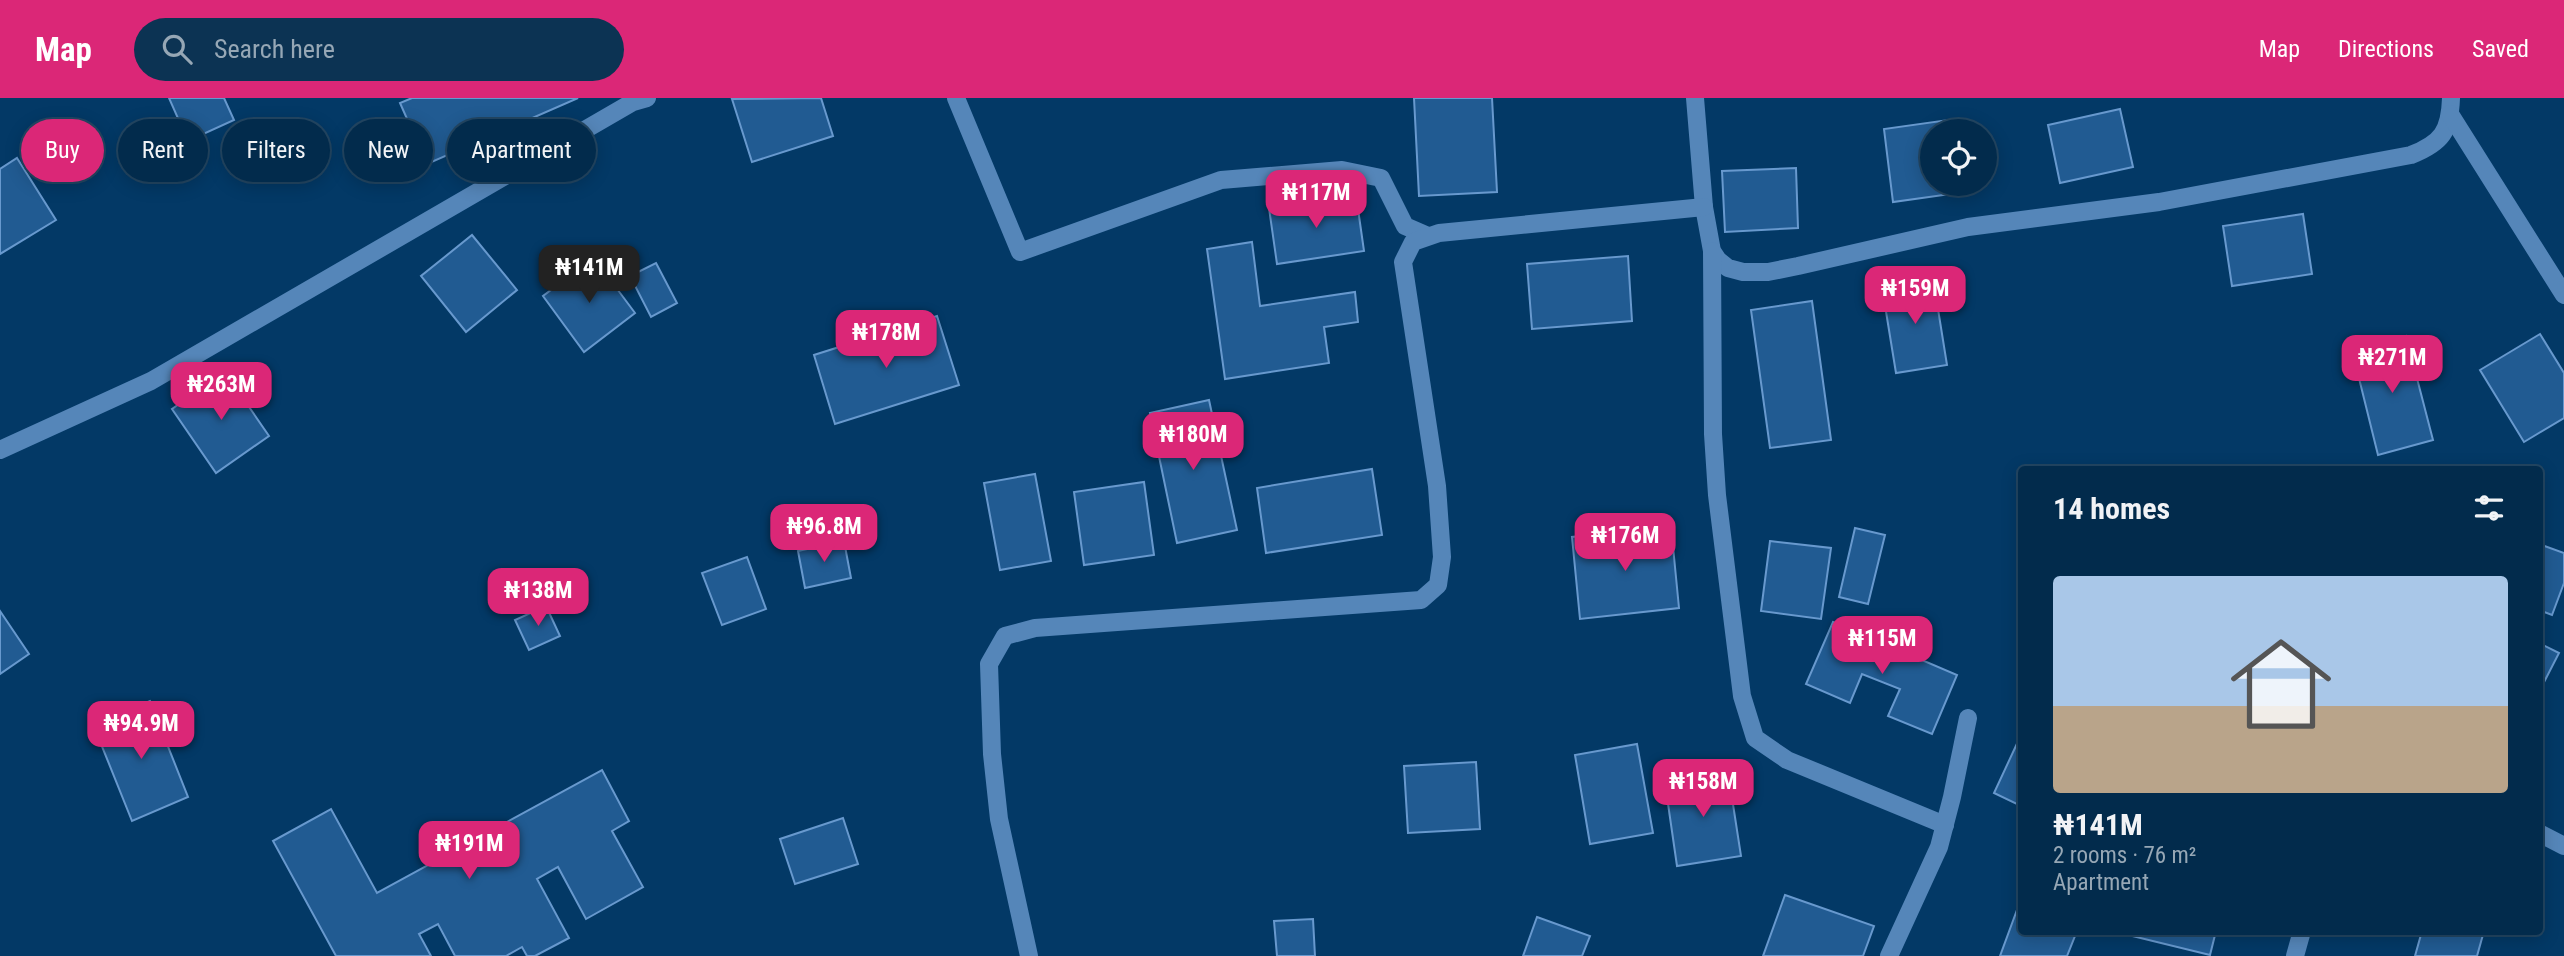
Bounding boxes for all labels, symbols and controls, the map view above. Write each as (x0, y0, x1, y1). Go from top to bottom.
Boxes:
search box (134, 18, 624, 81)
text: Map (35, 30, 92, 69)
icon: search (158, 30, 196, 68)
text: Search here (214, 34, 335, 64)
text: Map (2259, 35, 2300, 63)
text: Directions (2338, 35, 2434, 63)
text: Saved (2472, 35, 2529, 63)
chip: Buy (21, 119, 104, 182)
chip: Rent (118, 119, 208, 182)
chip: Filters (222, 119, 330, 182)
chip: New (344, 119, 433, 182)
chip: Apartment (447, 119, 596, 182)
map controls (1920, 119, 1997, 196)
button: locate (1920, 119, 1997, 196)
pin: ₦117M (1267, 170, 1365, 230)
text: ₦117M (1282, 179, 1350, 206)
pin: ₦141M (540, 246, 638, 305)
text: ₦141M (555, 254, 623, 281)
pin: ₦159M (1866, 266, 1964, 326)
text: ₦159M (1881, 275, 1949, 302)
pin: ₦178M (837, 310, 935, 370)
text: ₦178M (852, 319, 920, 346)
pin: ₦271M (2343, 336, 2441, 395)
text: ₦271M (2358, 344, 2426, 371)
pin: ₦263M (172, 362, 270, 422)
text: ₦263M (187, 371, 255, 398)
pin: ₦180M (1144, 412, 1242, 472)
text: ₦180M (1159, 421, 1227, 448)
icon: filters (2470, 489, 2508, 527)
text: 14 homes (2053, 491, 2170, 526)
pin: ₦96.8M (767, 504, 881, 564)
text: ₦96.8M (786, 513, 862, 540)
pin: ₦176M (1576, 514, 1674, 573)
text: ₦176M (1591, 522, 1659, 549)
pin: ₦138M (489, 568, 587, 628)
text: ₦138M (504, 577, 572, 604)
pin: ₦115M (1833, 616, 1931, 676)
icon: home (2218, 621, 2344, 747)
text: ₦115M (1848, 625, 1916, 652)
pin: ₦94.9M (84, 702, 198, 761)
text: ₦94.9M (103, 710, 179, 737)
pin: ₦158M (1654, 760, 1752, 819)
text: ₦158M (1669, 768, 1737, 795)
text: ₦141M (2053, 807, 2143, 842)
pin: ₦191M (420, 822, 518, 881)
text: ₦191M (435, 830, 503, 857)
text: 2 rooms · 76 m² (2053, 842, 2196, 869)
text: Apartment (2053, 869, 2149, 896)

